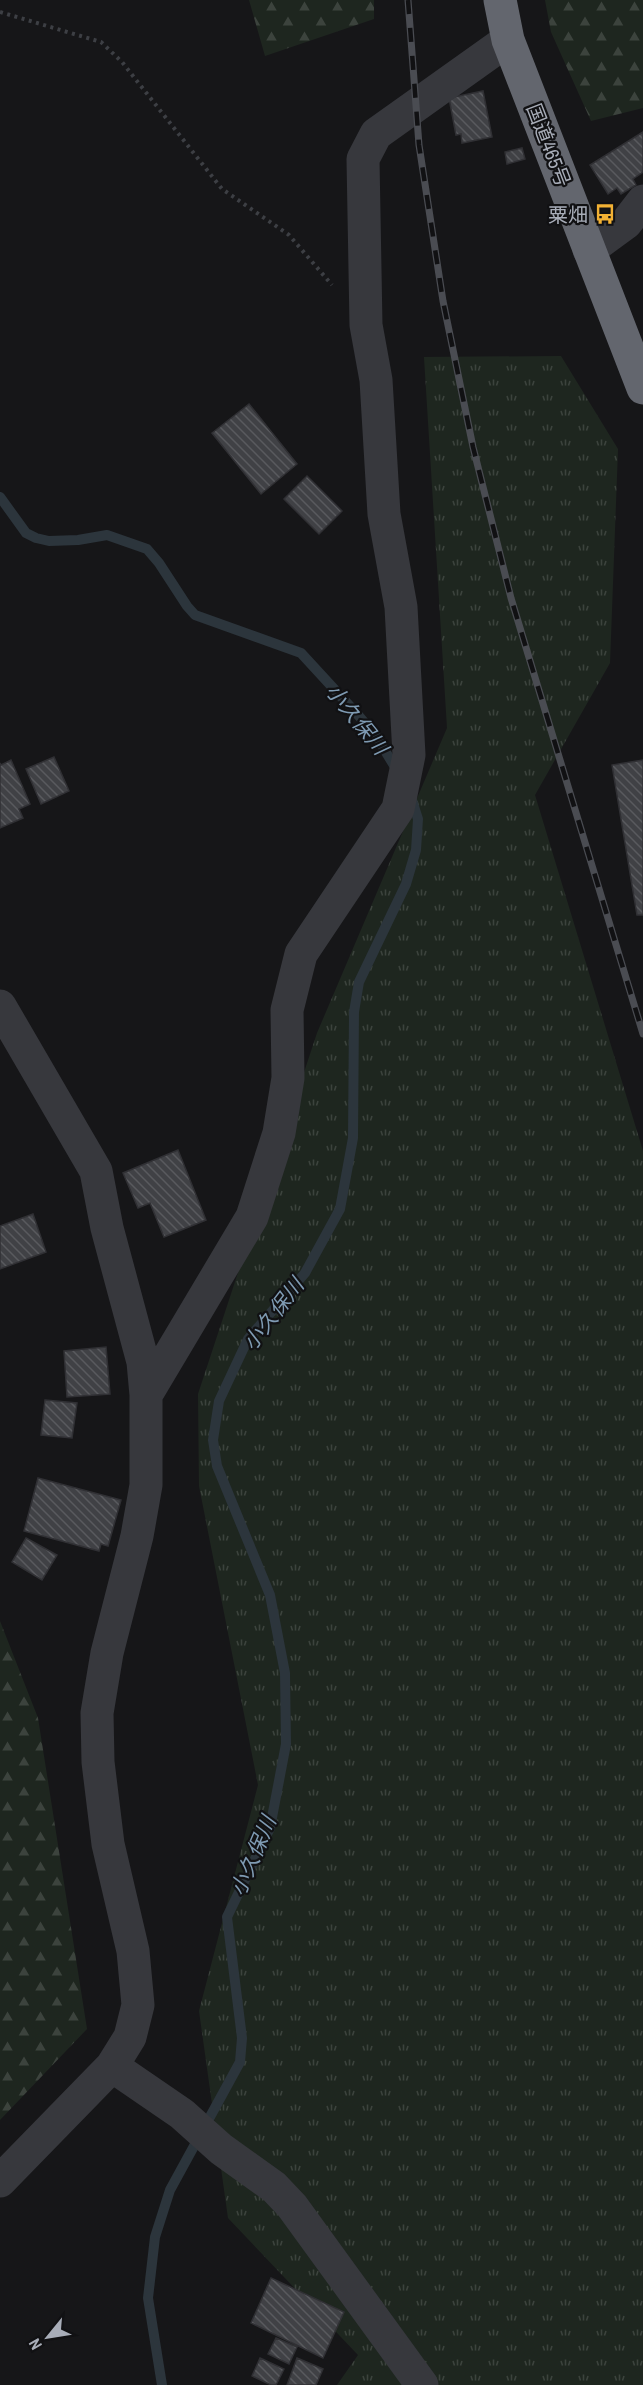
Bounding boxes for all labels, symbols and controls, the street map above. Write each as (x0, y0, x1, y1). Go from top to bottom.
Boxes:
street label: 国道465号 (521, 99, 577, 191)
place label: 粟畑 (548, 201, 588, 228)
bus stop icon: 粟畑 (593, 202, 617, 226)
water label: 小久保川 (319, 677, 396, 762)
water label: 小久保川 (236, 1270, 312, 1356)
water label: 小久保川 (223, 1810, 284, 1900)
north arrow (18, 2307, 78, 2367)
text: N (23, 2335, 47, 2354)

